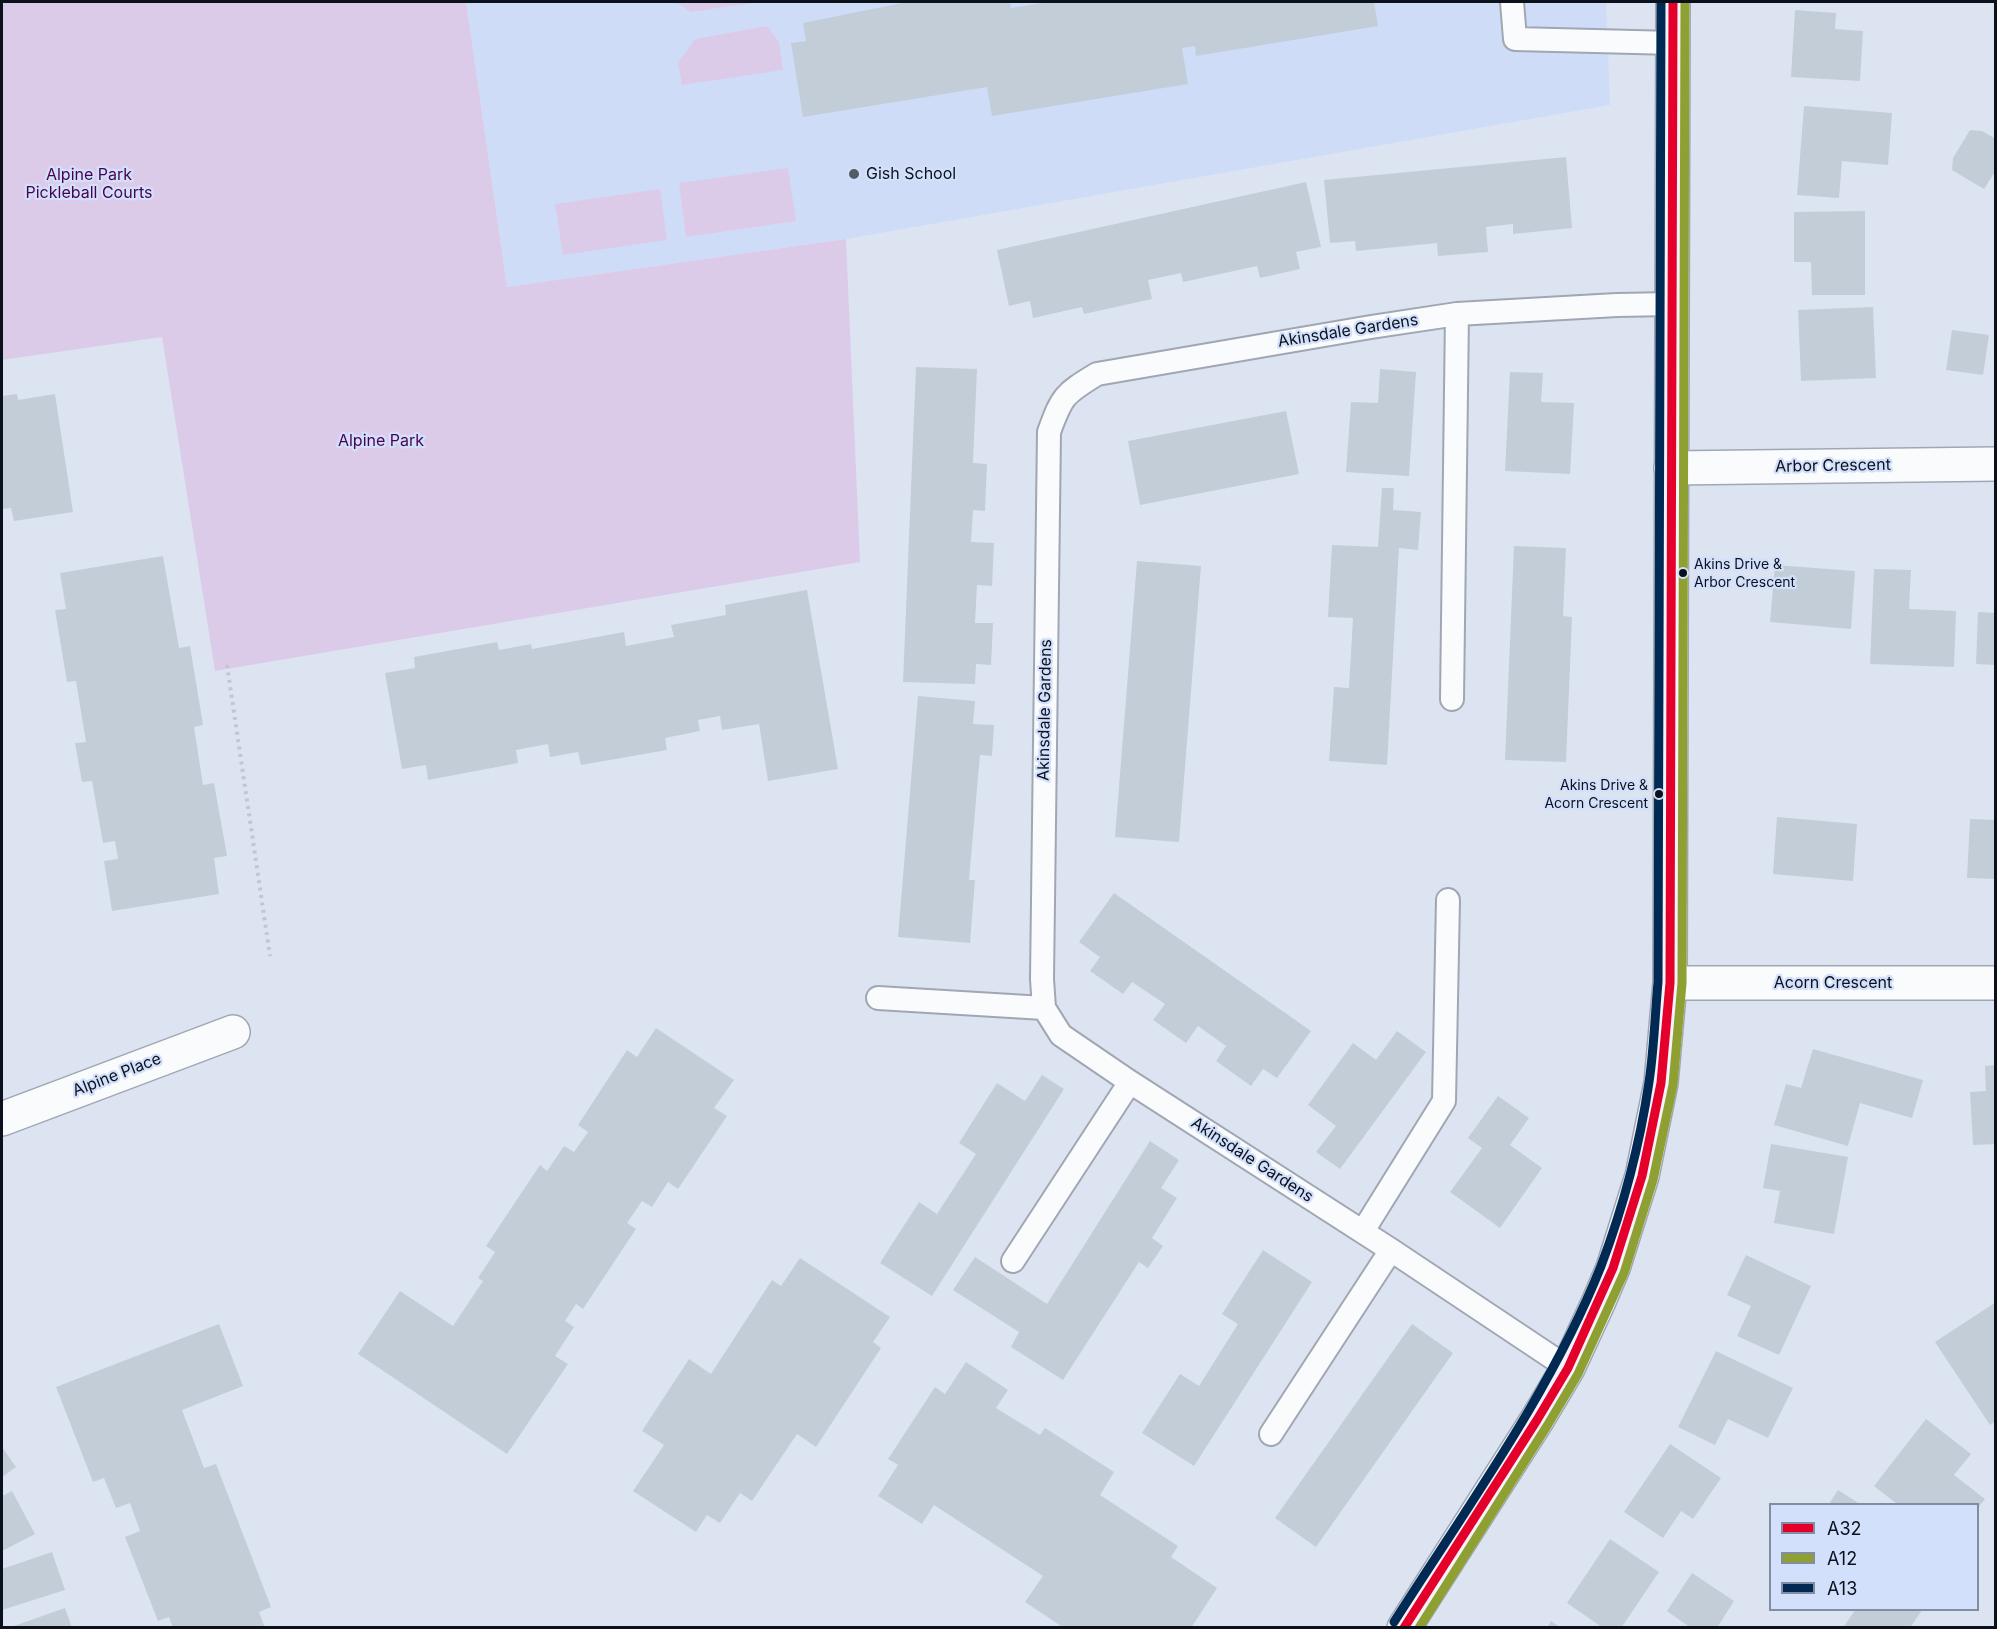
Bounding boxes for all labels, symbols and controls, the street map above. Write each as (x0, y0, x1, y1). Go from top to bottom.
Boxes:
place label: Gish School (866, 164, 956, 184)
park label: Alpine Park Pickleball Courts (26, 165, 152, 203)
marker: Gish School (847, 167, 861, 181)
street label: Akinsdale Gardens (1276, 310, 1420, 352)
park label: Alpine Park (338, 431, 424, 451)
street label: Arbor Crescent (1775, 455, 1891, 477)
place label: Akins Drive & Arbor Crescent (1694, 557, 1795, 590)
marker: Akins Drive & Arbor Crescent (1677, 567, 1689, 579)
street label: Akinsdale Gardens (1034, 639, 1056, 781)
place label: Akins Drive & Acorn Crescent (1544, 778, 1648, 810)
marker: Akins Drive & Acorn Crescent (1653, 788, 1665, 800)
street label: Acorn Crescent (1774, 973, 1892, 993)
street label: Alpine Place (70, 1049, 164, 1101)
street label: Akinsdale Gardens (1187, 1113, 1317, 1207)
legend (1769, 1503, 1979, 1611)
text: A32 (1827, 1518, 1862, 1539)
text: A12 (1827, 1548, 1857, 1569)
text: A13 (1827, 1578, 1857, 1599)

